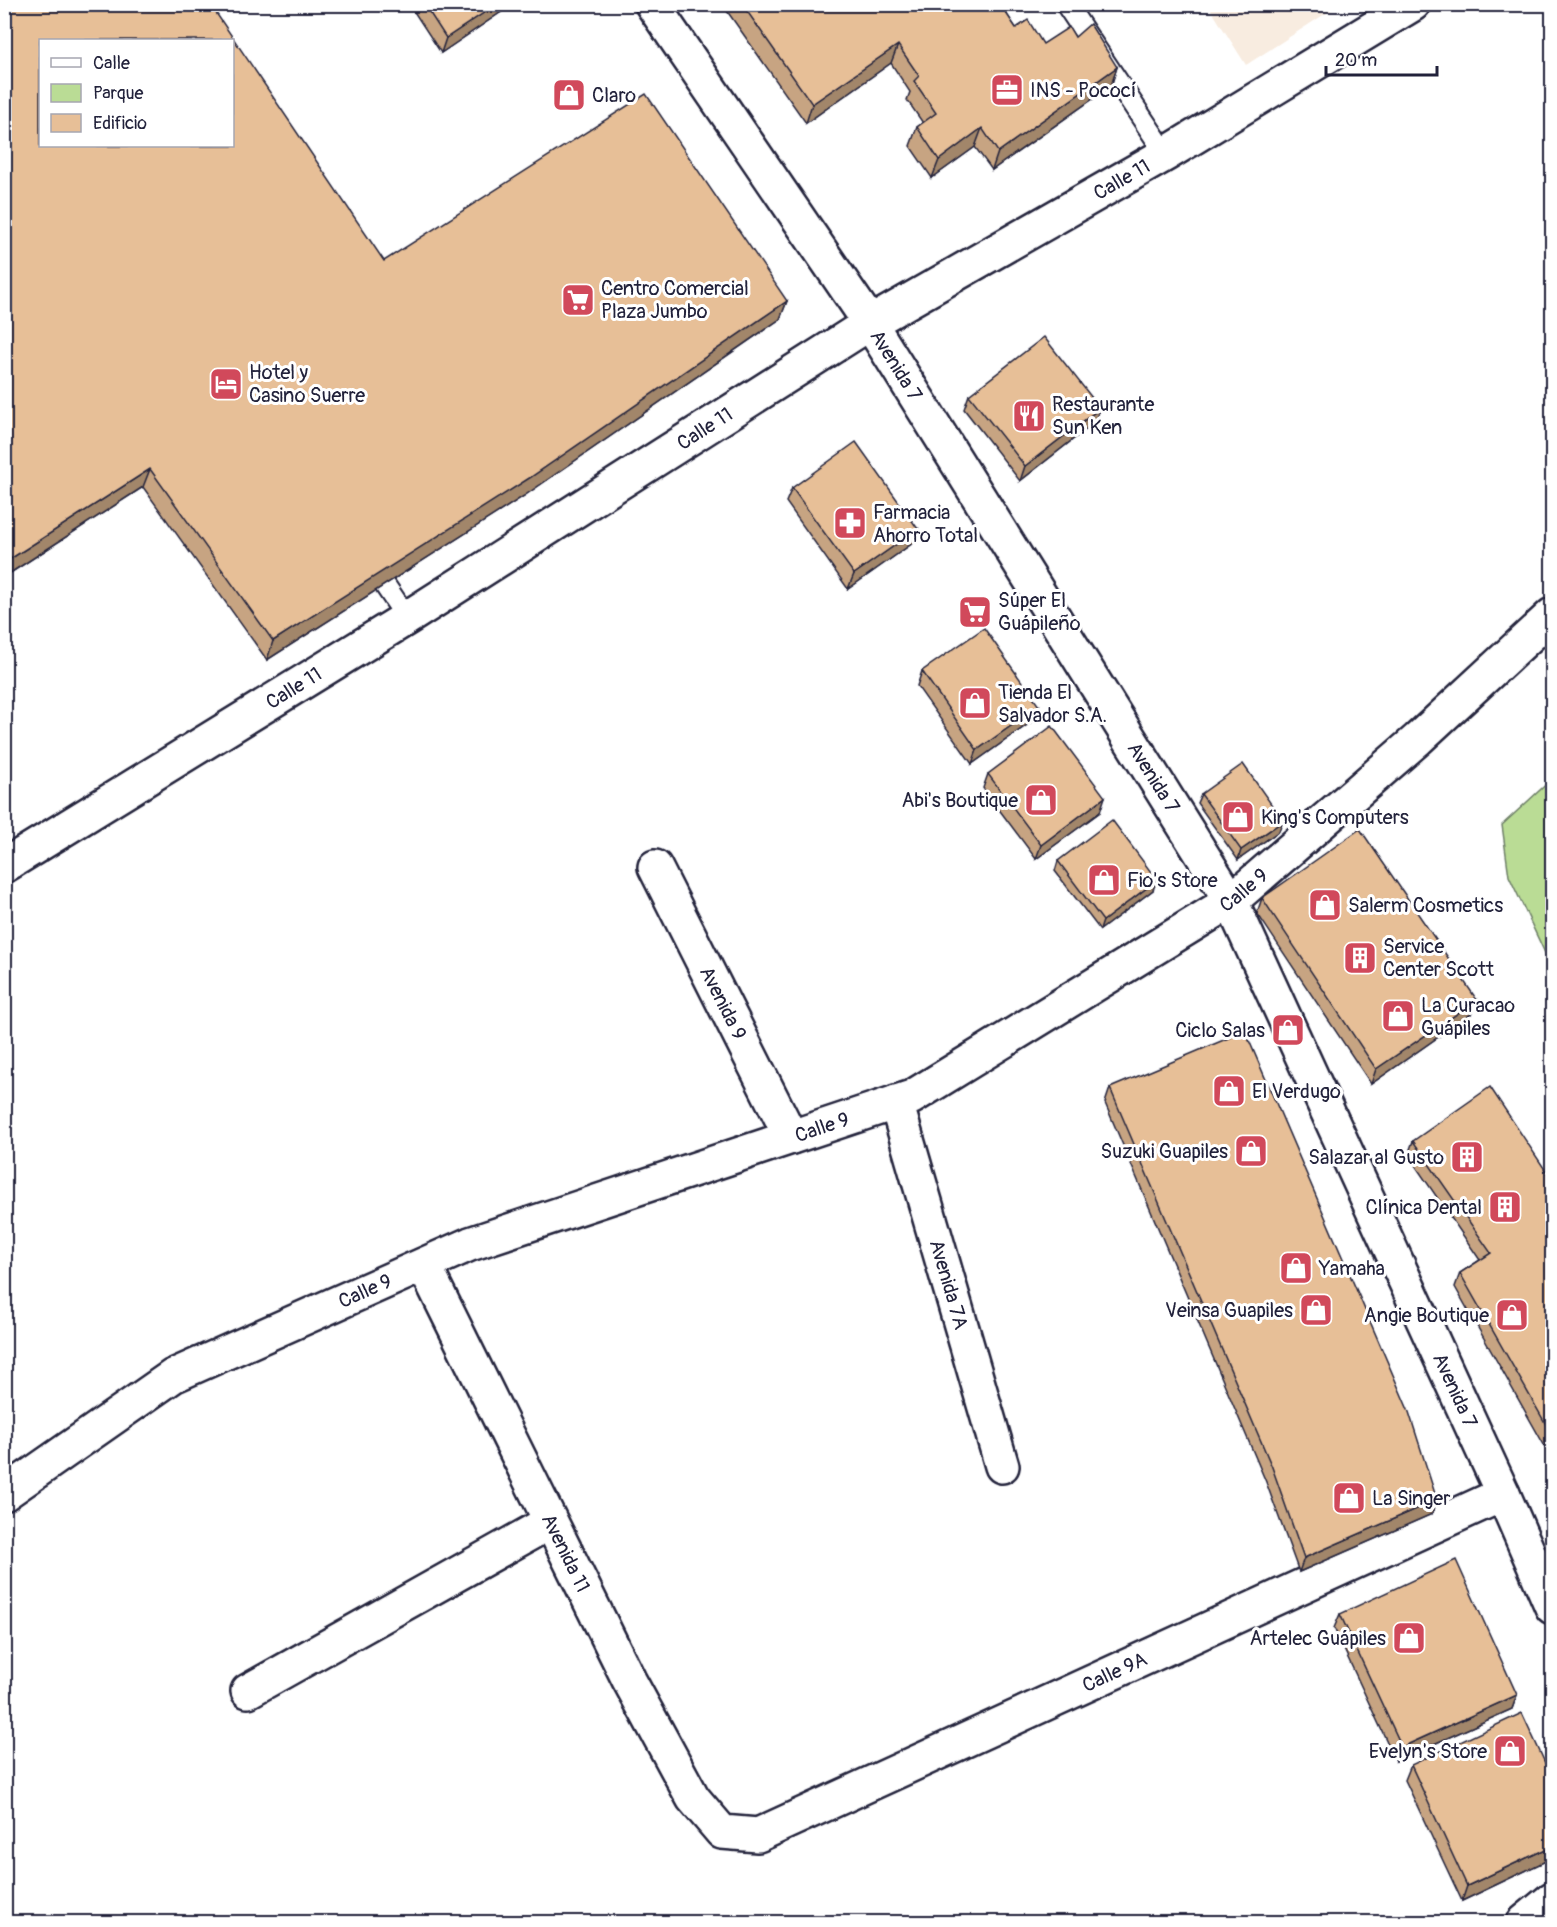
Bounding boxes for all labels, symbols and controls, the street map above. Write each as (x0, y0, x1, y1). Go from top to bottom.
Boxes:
legend (39, 39, 234, 147)
scale bar (1326, 39, 1437, 77)
text: 20 m (1335, 49, 1377, 72)
text: Calle (93, 52, 130, 75)
office icon: INS - Pococí (989, 72, 1025, 108)
shop icon: Claro (551, 77, 587, 113)
place label: INS - Pococí (1030, 78, 1136, 103)
text: Parque (93, 82, 143, 105)
place label: Claro (592, 83, 636, 108)
text: Edificio (93, 112, 147, 135)
street label: Calle 11 (1089, 154, 1155, 206)
place label: Centro Comercial Plaza Jumbo (601, 276, 749, 324)
supermarket icon: Centro Comercial Plaza Jumbo (560, 282, 596, 318)
street label: Avenida 7 (864, 325, 928, 406)
place label: Hotel y Casino Suerre (249, 360, 365, 408)
hotel icon: Hotel y Casino Suerre (208, 366, 244, 402)
place label: Restaurante Sun Ken (1052, 392, 1154, 440)
restaurant icon: Restaurante Sun Ken (1011, 398, 1047, 434)
street label: Calle 11 (672, 402, 737, 456)
place label: Farmacia Ahorro Total (873, 500, 978, 548)
pharmacy icon: Farmacia Ahorro Total (832, 505, 868, 541)
place label: Súper El Guápileño (998, 588, 1081, 636)
supermarket icon: Súper El Guápileño (957, 594, 993, 630)
street label: Calle 11 (261, 662, 326, 715)
place label: Tienda El Salvador S.A. (998, 680, 1107, 728)
shop icon: Tienda El Salvador S.A. (957, 685, 993, 721)
street label: Avenida 7 (1122, 737, 1185, 818)
shop icon: Abi's Boutique (1023, 782, 1059, 818)
place label: Abi's Boutique (901, 788, 1018, 813)
shop icon: King's Computers (1220, 799, 1256, 835)
place label: King's Computers (1261, 805, 1409, 830)
shop icon: Fio's Store (1086, 862, 1122, 898)
street label: Calle 9 (1215, 863, 1273, 918)
place label: Fio's Store (1127, 868, 1218, 893)
shop icon: Salerm Cosmetics (1307, 887, 1343, 923)
place label: Salerm Cosmetics (1348, 893, 1503, 918)
place label: Service Center Scott (1383, 934, 1495, 982)
building icon: Service Center Scott (1342, 940, 1378, 976)
street label: Avenida 9 (694, 962, 752, 1044)
place label: La Curacao Guápiles (1421, 993, 1515, 1041)
shop icon: La Curacao Guápiles (1380, 998, 1416, 1034)
shop icon: Ciclo Salas (1270, 1012, 1306, 1048)
place label: Ciclo Salas (1175, 1018, 1265, 1043)
shop icon: El Verdugo (1211, 1073, 1247, 1109)
place label: El Verdugo (1252, 1079, 1341, 1104)
street label: Calle 9 (792, 1107, 852, 1148)
shop icon: Suzuki Guapiles (1233, 1133, 1269, 1169)
place label: Suzuki Guapiles (1100, 1139, 1228, 1164)
building icon: Salazar al Gusto (1449, 1139, 1485, 1175)
place label: Salazar al Gusto (1308, 1145, 1444, 1170)
building icon: Clínica Dental (1487, 1189, 1523, 1225)
place label: Clínica Dental (1365, 1195, 1482, 1220)
street label: Avenida 7A (924, 1237, 974, 1332)
shop icon: Yamaha (1278, 1250, 1314, 1286)
place label: Yamaha (1318, 1256, 1385, 1281)
street label: Calle 9 (334, 1268, 396, 1314)
shop icon: Veinsa Guapiles (1298, 1292, 1334, 1328)
shop icon: Angie Boutique (1494, 1297, 1530, 1333)
place label: Veinsa Guapiles (1165, 1298, 1293, 1323)
place label: Angie Boutique (1364, 1303, 1489, 1328)
street label: Avenida 7 (1427, 1349, 1483, 1432)
shop icon: La Singer (1331, 1480, 1367, 1516)
place label: La Singer (1372, 1486, 1450, 1511)
street label: Avenida 11 (536, 1510, 596, 1596)
shop icon: Artelec Guápiles (1391, 1620, 1427, 1656)
place label: Artelec Guápiles (1250, 1626, 1386, 1651)
street label: Calle 9A (1078, 1647, 1151, 1698)
shop icon: Evelyn's Store (1492, 1733, 1528, 1769)
place label: Evelyn's Store (1369, 1739, 1487, 1764)

